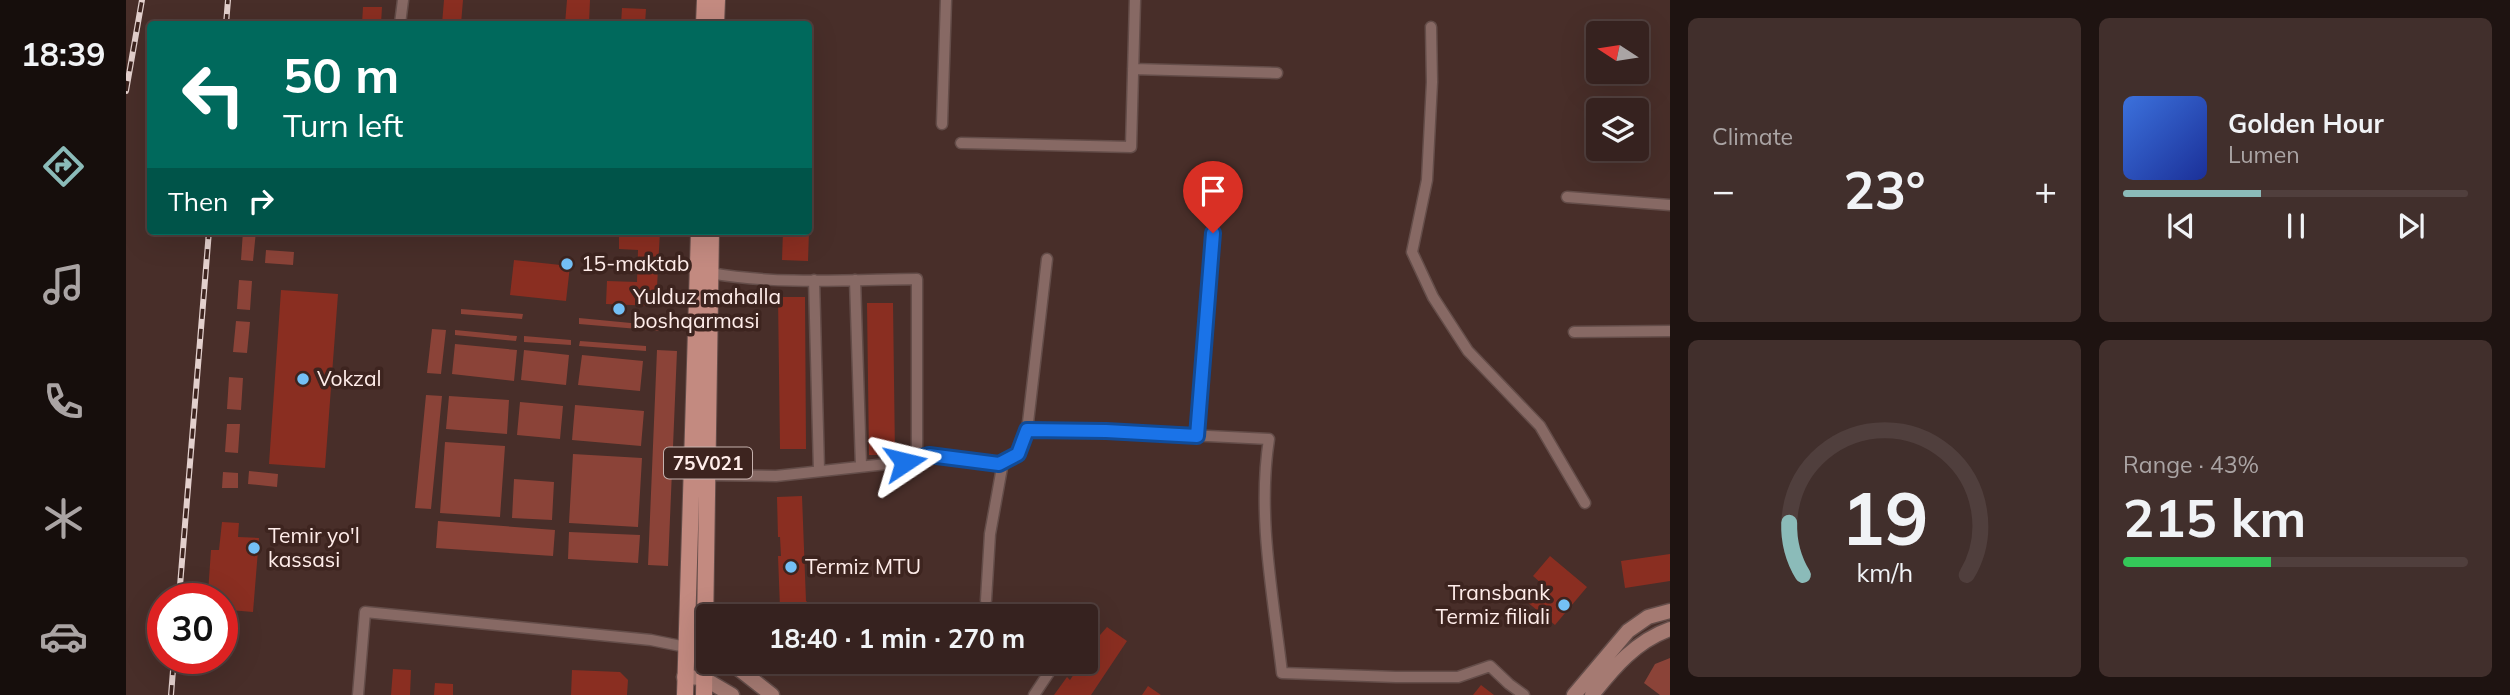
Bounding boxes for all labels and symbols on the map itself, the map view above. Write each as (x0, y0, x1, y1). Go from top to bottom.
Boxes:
north arrow (1586, 21, 1648, 84)
pin (1183, 161, 1243, 233)
place label: 15-maktab (581, 250, 689, 276)
marker: 15-maktab (559, 256, 575, 272)
place label: Yulduz mahalla boshqarmasi (632, 283, 781, 333)
marker: Yulduz mahalla boshqarmasi (611, 301, 627, 317)
place label: Vokzal (317, 365, 382, 391)
marker: Vokzal (295, 371, 311, 387)
position arrow (868, 425, 942, 499)
road number: 75V021 (664, 447, 752, 478)
place label: Temir yo'l kassasi (268, 522, 360, 572)
marker: Temir yo'l kassasi (246, 540, 262, 556)
place label: Termiz MTU (805, 553, 921, 579)
marker: Termiz MTU (783, 559, 799, 575)
place label: Transbank Termiz filiali (1435, 579, 1550, 629)
speed limit sign: 30 (147, 583, 238, 674)
marker: Transbank Termiz filiali (1556, 597, 1572, 613)

